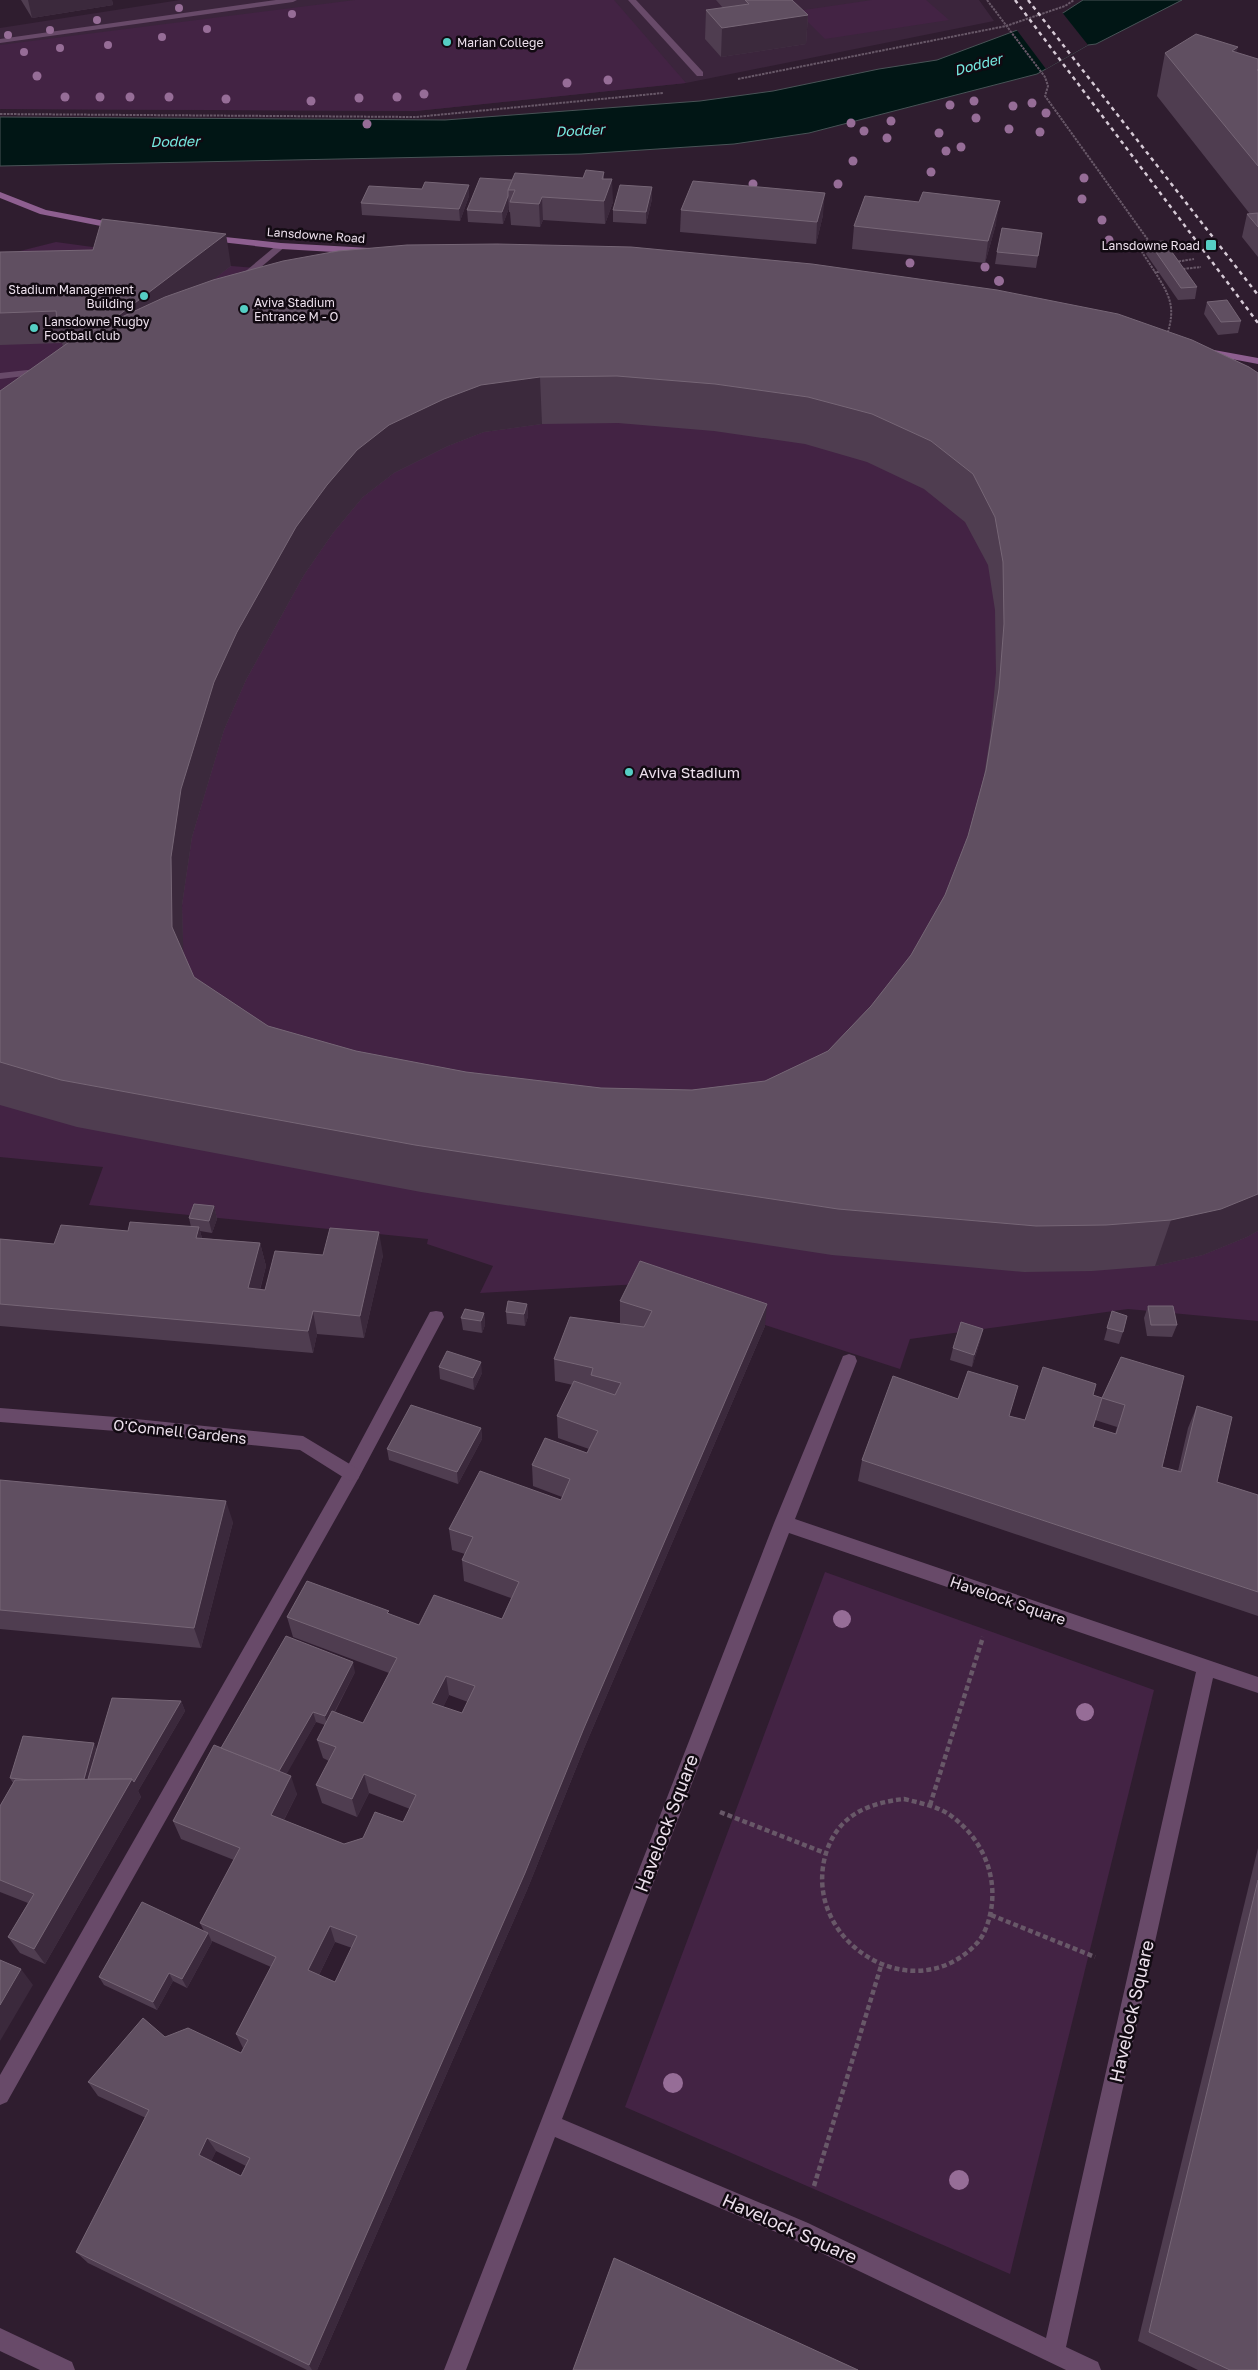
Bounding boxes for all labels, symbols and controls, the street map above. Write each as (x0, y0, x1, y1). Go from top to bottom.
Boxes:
place label: Marian College (457, 35, 543, 50)
marker: Marian College (441, 36, 453, 48)
water label: Dodder (952, 49, 1006, 79)
water label: Dodder (555, 120, 607, 140)
water label: Dodder (150, 132, 202, 150)
street label: Lansdowne Road (266, 224, 366, 246)
place label: Lansdowne Road (1102, 238, 1200, 253)
marker: Lansdowne Road (1204, 238, 1218, 252)
place label: Stadium Management Building (8, 282, 134, 311)
marker: Stadium Management Building (138, 290, 150, 302)
place label: Aviva Stadium Entrance M - O (254, 295, 338, 324)
marker: Aviva Stadium Entrance M - O (238, 303, 250, 315)
place label: Lansdowne Rugby Football club (44, 314, 150, 343)
marker: Lansdowne Rugby Football club (28, 322, 40, 334)
place label: Aviva Stadium (639, 763, 740, 781)
marker: Aviva Stadium (623, 766, 635, 778)
street label: O'Connell Gardens (112, 1415, 248, 1447)
street label: Havelock Square (948, 1572, 1069, 1628)
street label: Havelock Square (630, 1751, 702, 1895)
street label: Havelock Square (1104, 1938, 1158, 2084)
street label: Havelock Square (719, 2188, 861, 2268)

